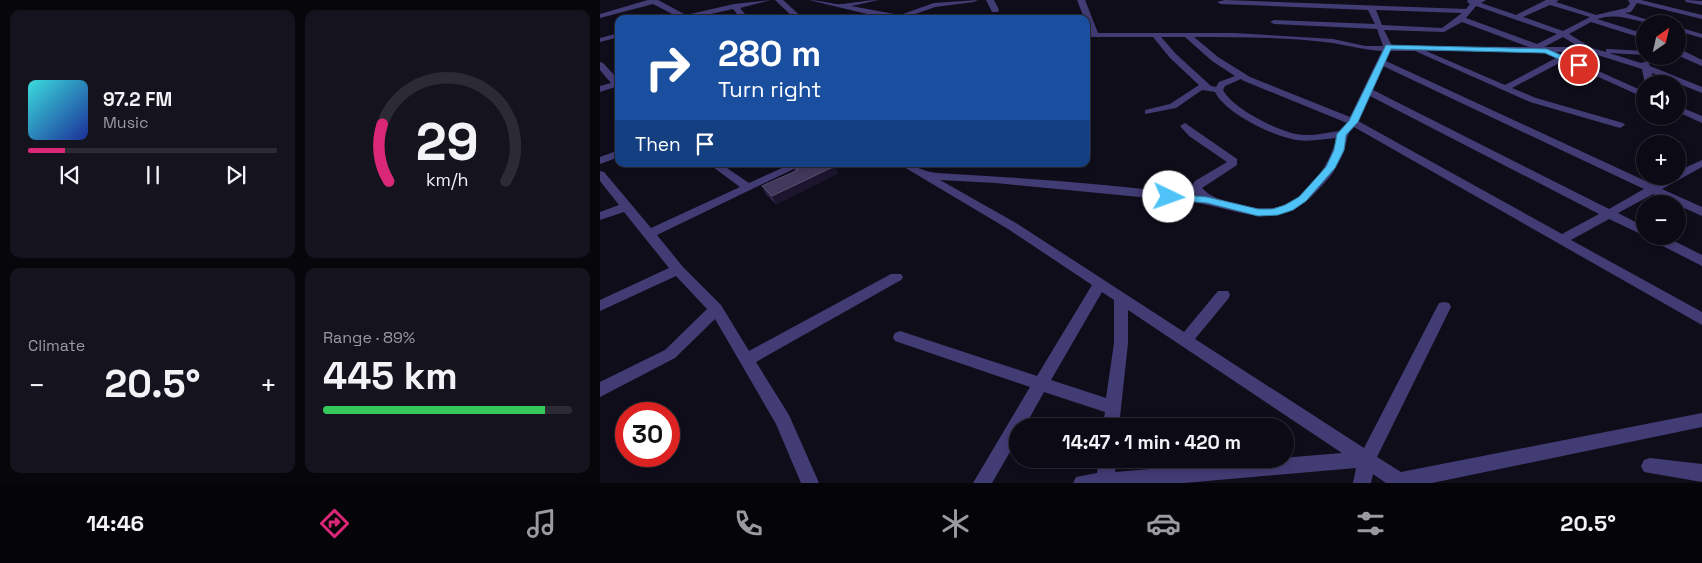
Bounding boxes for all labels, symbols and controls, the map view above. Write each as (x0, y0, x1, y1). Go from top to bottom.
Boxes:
north arrow (1636, 15, 1686, 65)
map controls (1636, 15, 1686, 245)
text: 280 m (718, 32, 821, 76)
icon: right (635, 35, 700, 100)
pin (1558, 44, 1600, 86)
icon: arrive (1565, 51, 1593, 79)
text: Turn right (718, 75, 821, 103)
button: sound (1636, 75, 1686, 125)
text: 97.2 FM (103, 87, 172, 112)
text: 29 (416, 109, 479, 175)
text: Music (103, 112, 149, 133)
icon: arrive (691, 130, 719, 158)
text: Then (635, 132, 681, 157)
button: + (1636, 135, 1686, 185)
icon: previous (56, 161, 84, 189)
icon: pause (139, 161, 167, 189)
icon: next (222, 161, 250, 189)
text: km/h (426, 168, 469, 191)
position arrow (1142, 170, 1194, 222)
button: − (1636, 195, 1686, 245)
text: Range · 89% (323, 327, 415, 348)
text: Climate (28, 335, 85, 356)
text: 445 km (323, 352, 458, 400)
text: 20.5° (105, 360, 200, 408)
text: − (28, 367, 45, 403)
text: + (260, 367, 277, 403)
speed limit sign: 30 (615, 402, 680, 467)
text: 14:47 · 1 min · 420 m (1062, 430, 1241, 455)
icon: directions (317, 506, 352, 541)
icon: music (524, 506, 559, 541)
icon: phone (731, 506, 766, 541)
icon: climate (938, 506, 973, 541)
icon: car (1146, 506, 1181, 541)
icon: filters (1353, 506, 1388, 541)
text: 14:46 (86, 509, 144, 537)
text: 20.5° (1560, 509, 1616, 537)

